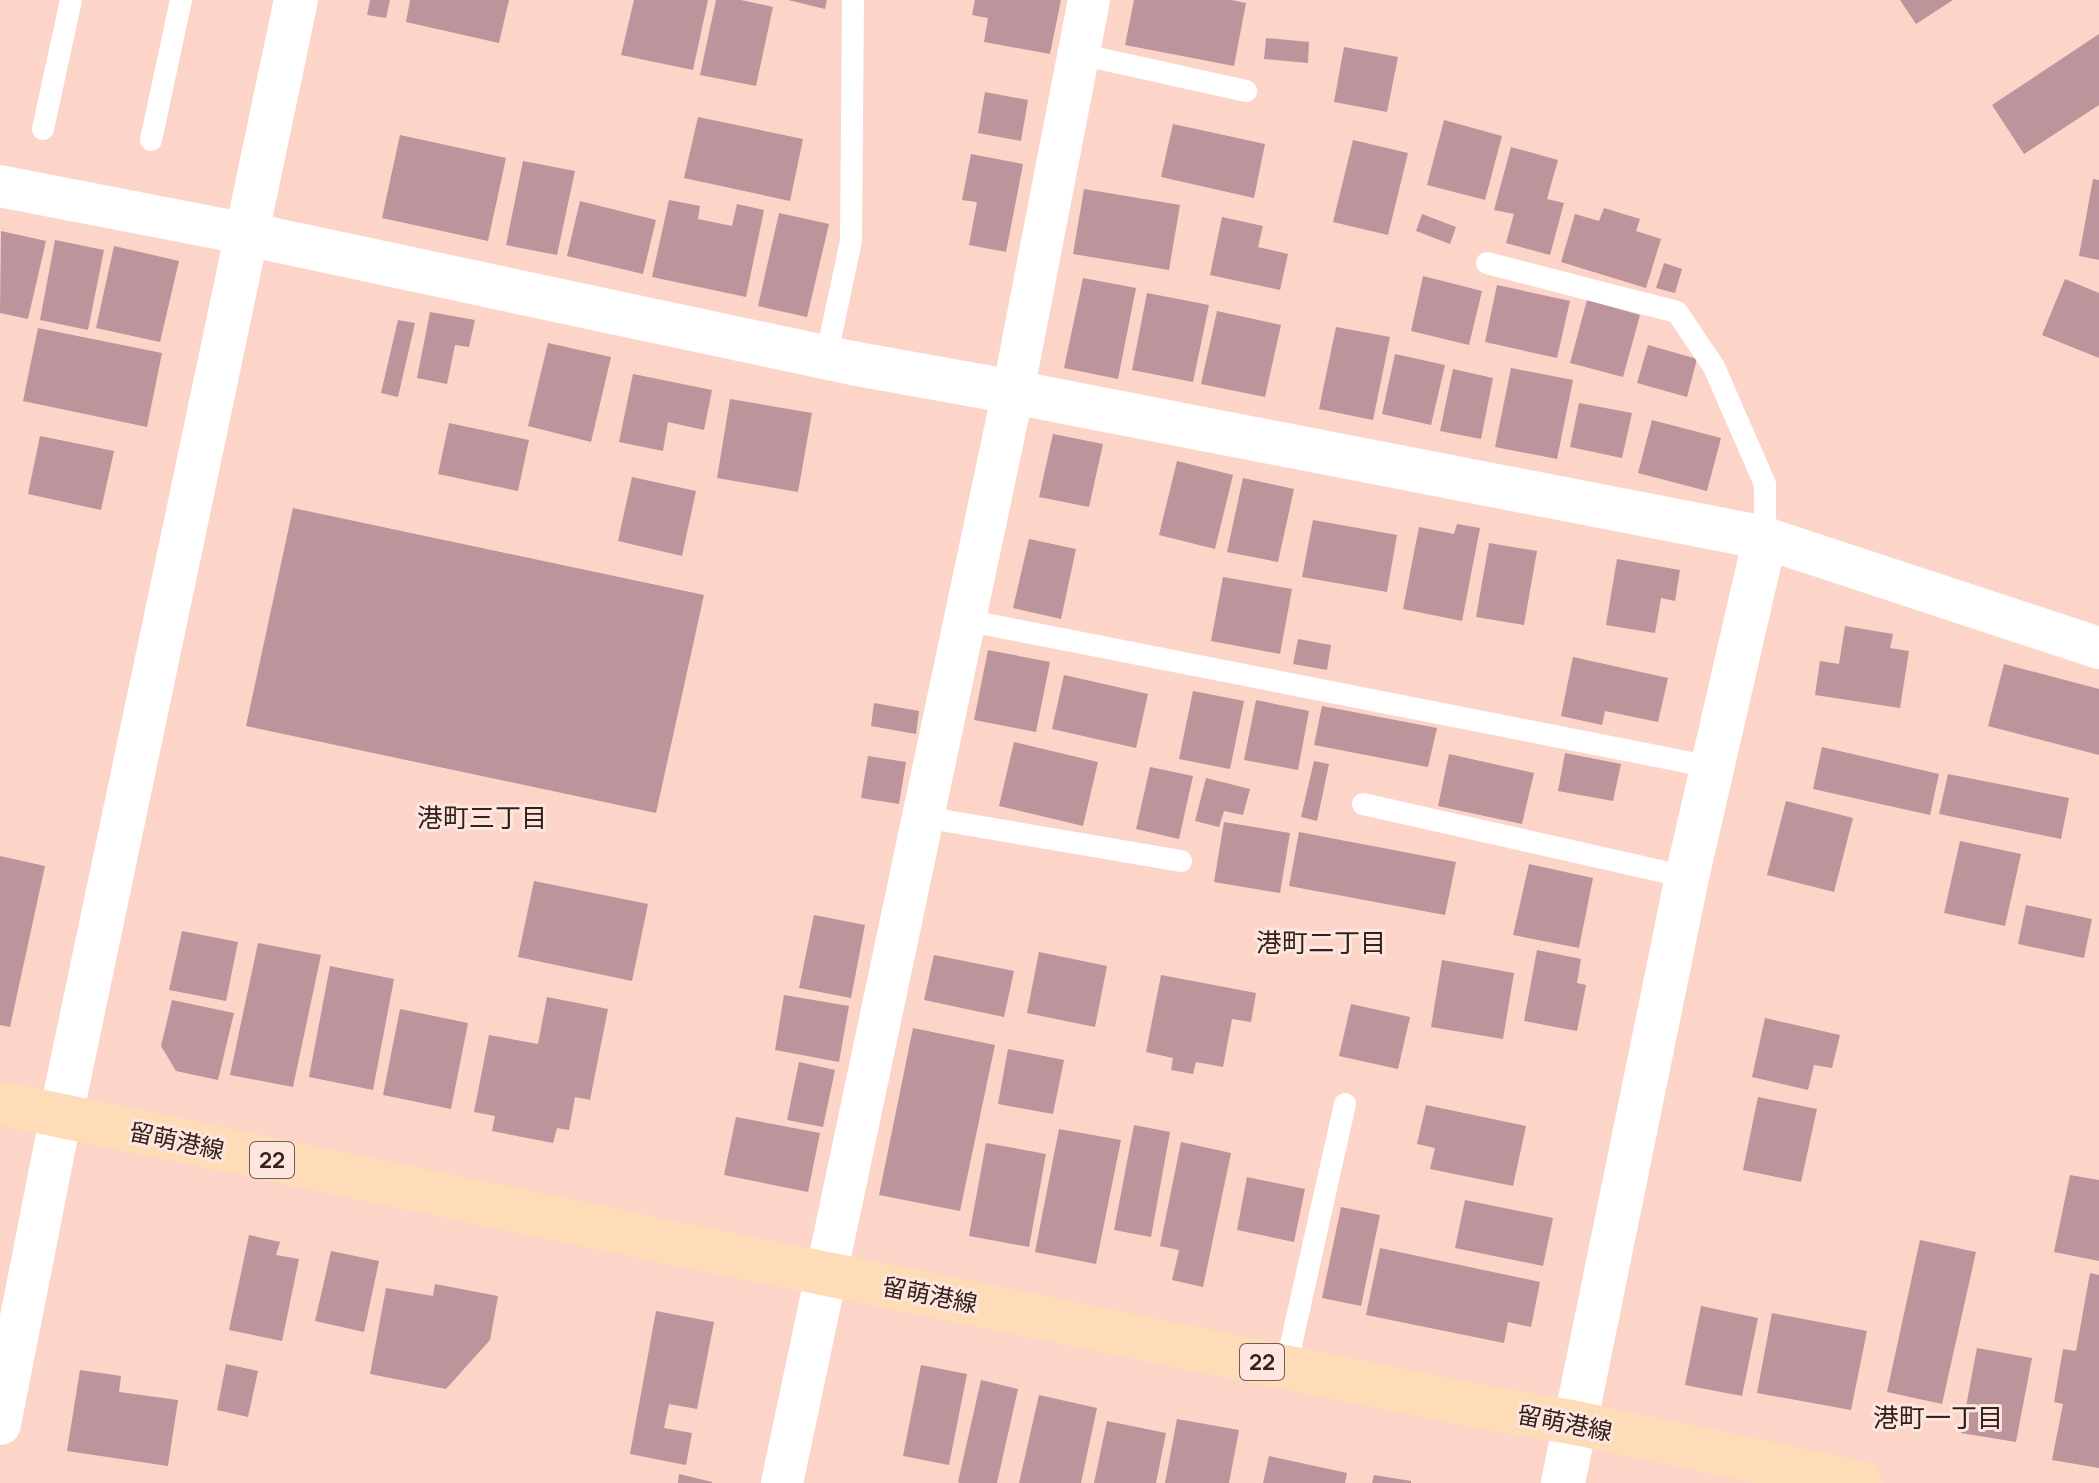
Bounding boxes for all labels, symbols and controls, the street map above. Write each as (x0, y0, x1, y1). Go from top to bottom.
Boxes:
district label: 港町三丁目 (417, 799, 547, 835)
district label: 港町二丁目 (1256, 924, 1386, 960)
street label: 留萌港線 (127, 1114, 227, 1166)
road number: 22 (250, 1142, 294, 1178)
street label: 留萌港線 (880, 1269, 980, 1319)
road number: 22 (1240, 1344, 1284, 1380)
street label: 留萌港線 (1515, 1397, 1615, 1447)
district label: 港町一丁目 (1873, 1399, 2003, 1435)

